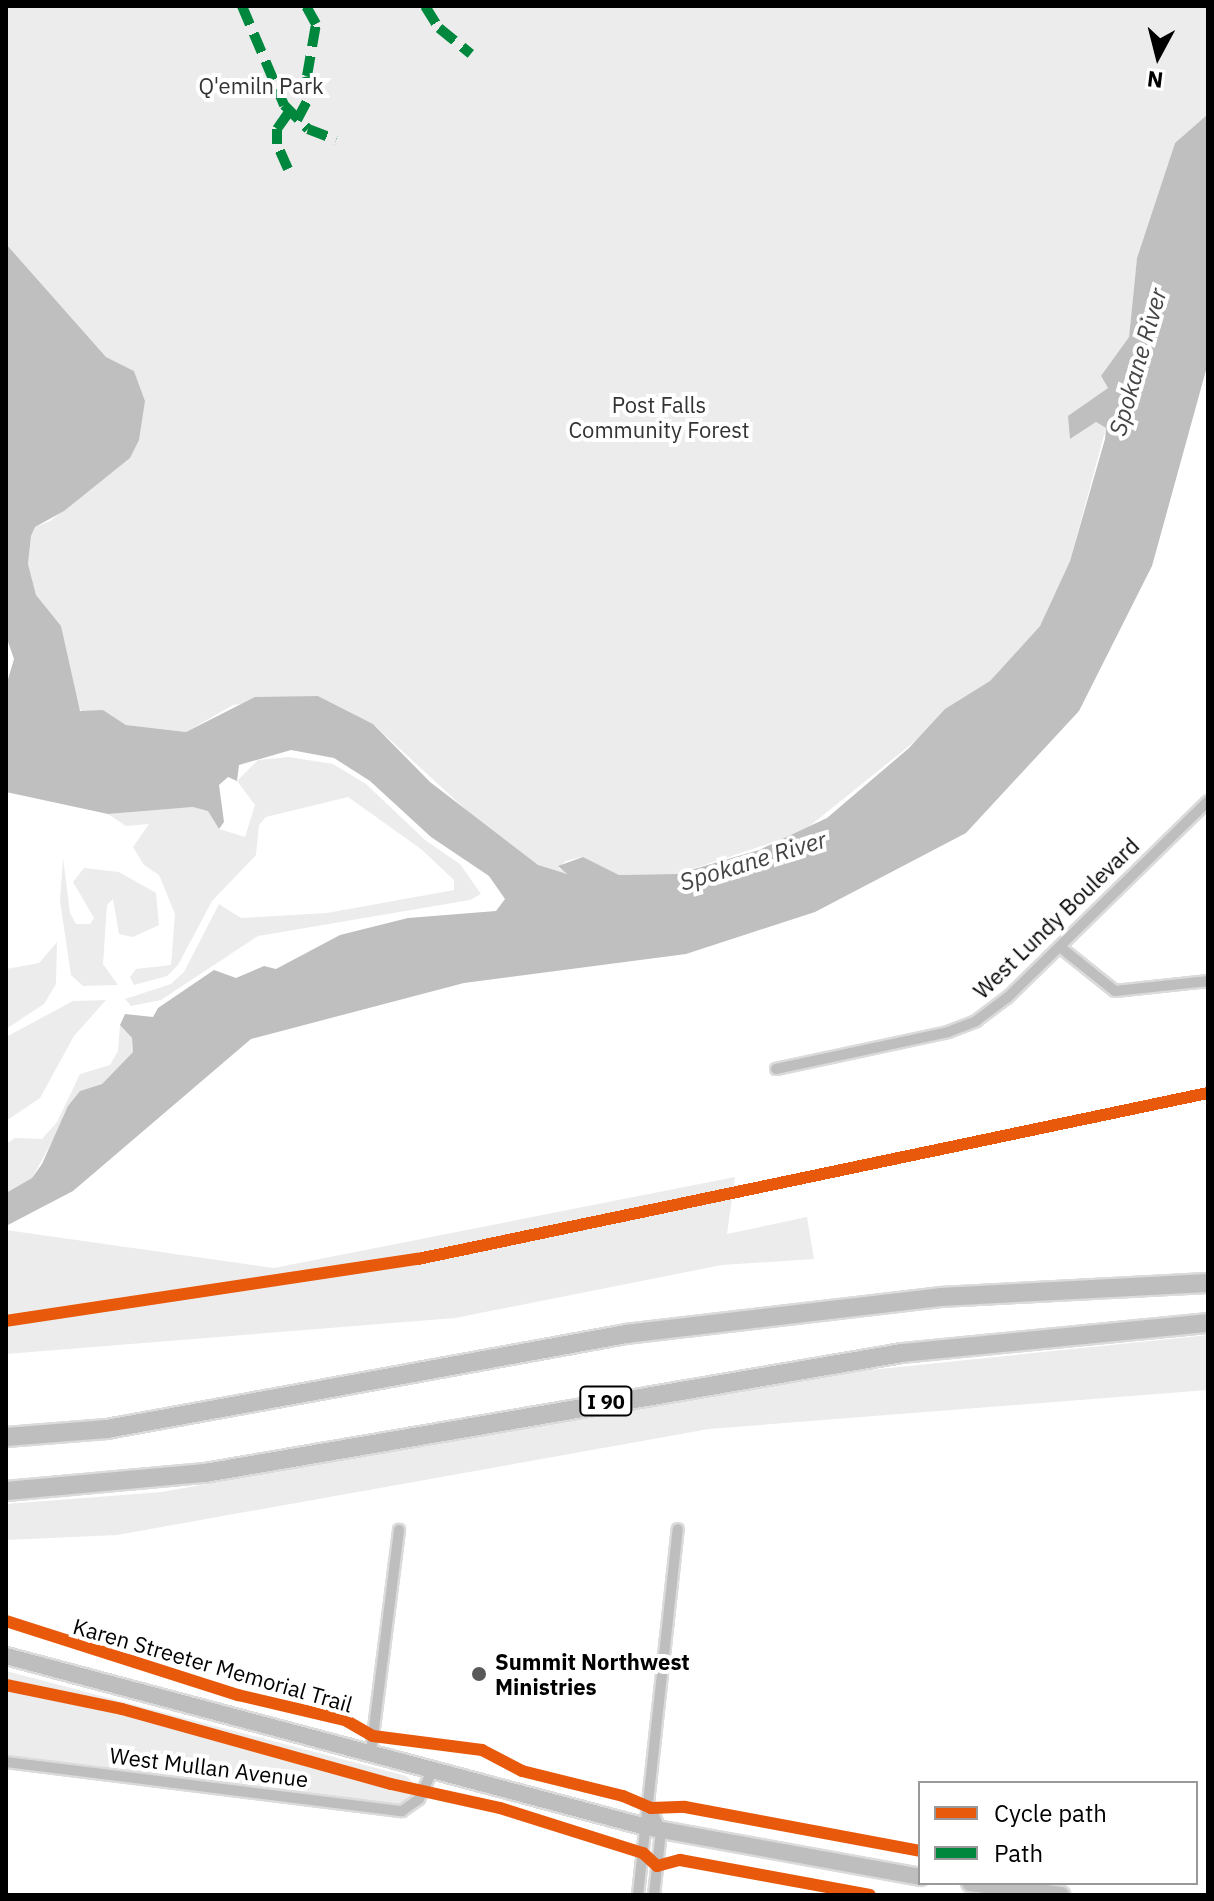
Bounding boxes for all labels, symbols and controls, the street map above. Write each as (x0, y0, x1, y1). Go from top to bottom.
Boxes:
north arrow (1118, 16, 1198, 96)
text: N (1145, 65, 1165, 96)
park label: Q'emiln Park (198, 73, 324, 99)
water label: Spokane River (1103, 285, 1173, 439)
park label: Post Falls Community Forest (568, 391, 750, 442)
water label: Spokane River (676, 825, 830, 897)
street label: West Lundy Boulevard (968, 832, 1144, 1004)
road number: I 90 (578, 1385, 634, 1417)
street label: Karen Streeter Memorial Trail (70, 1612, 356, 1718)
place label: Summit Northwest Ministries (495, 1648, 690, 1700)
marker: Summit Northwest Ministries (470, 1665, 488, 1683)
street label: West Mullan Avenue (108, 1742, 310, 1792)
legend (918, 1781, 1198, 1885)
text: Cycle path (994, 1797, 1107, 1829)
text: Path (994, 1837, 1043, 1869)

